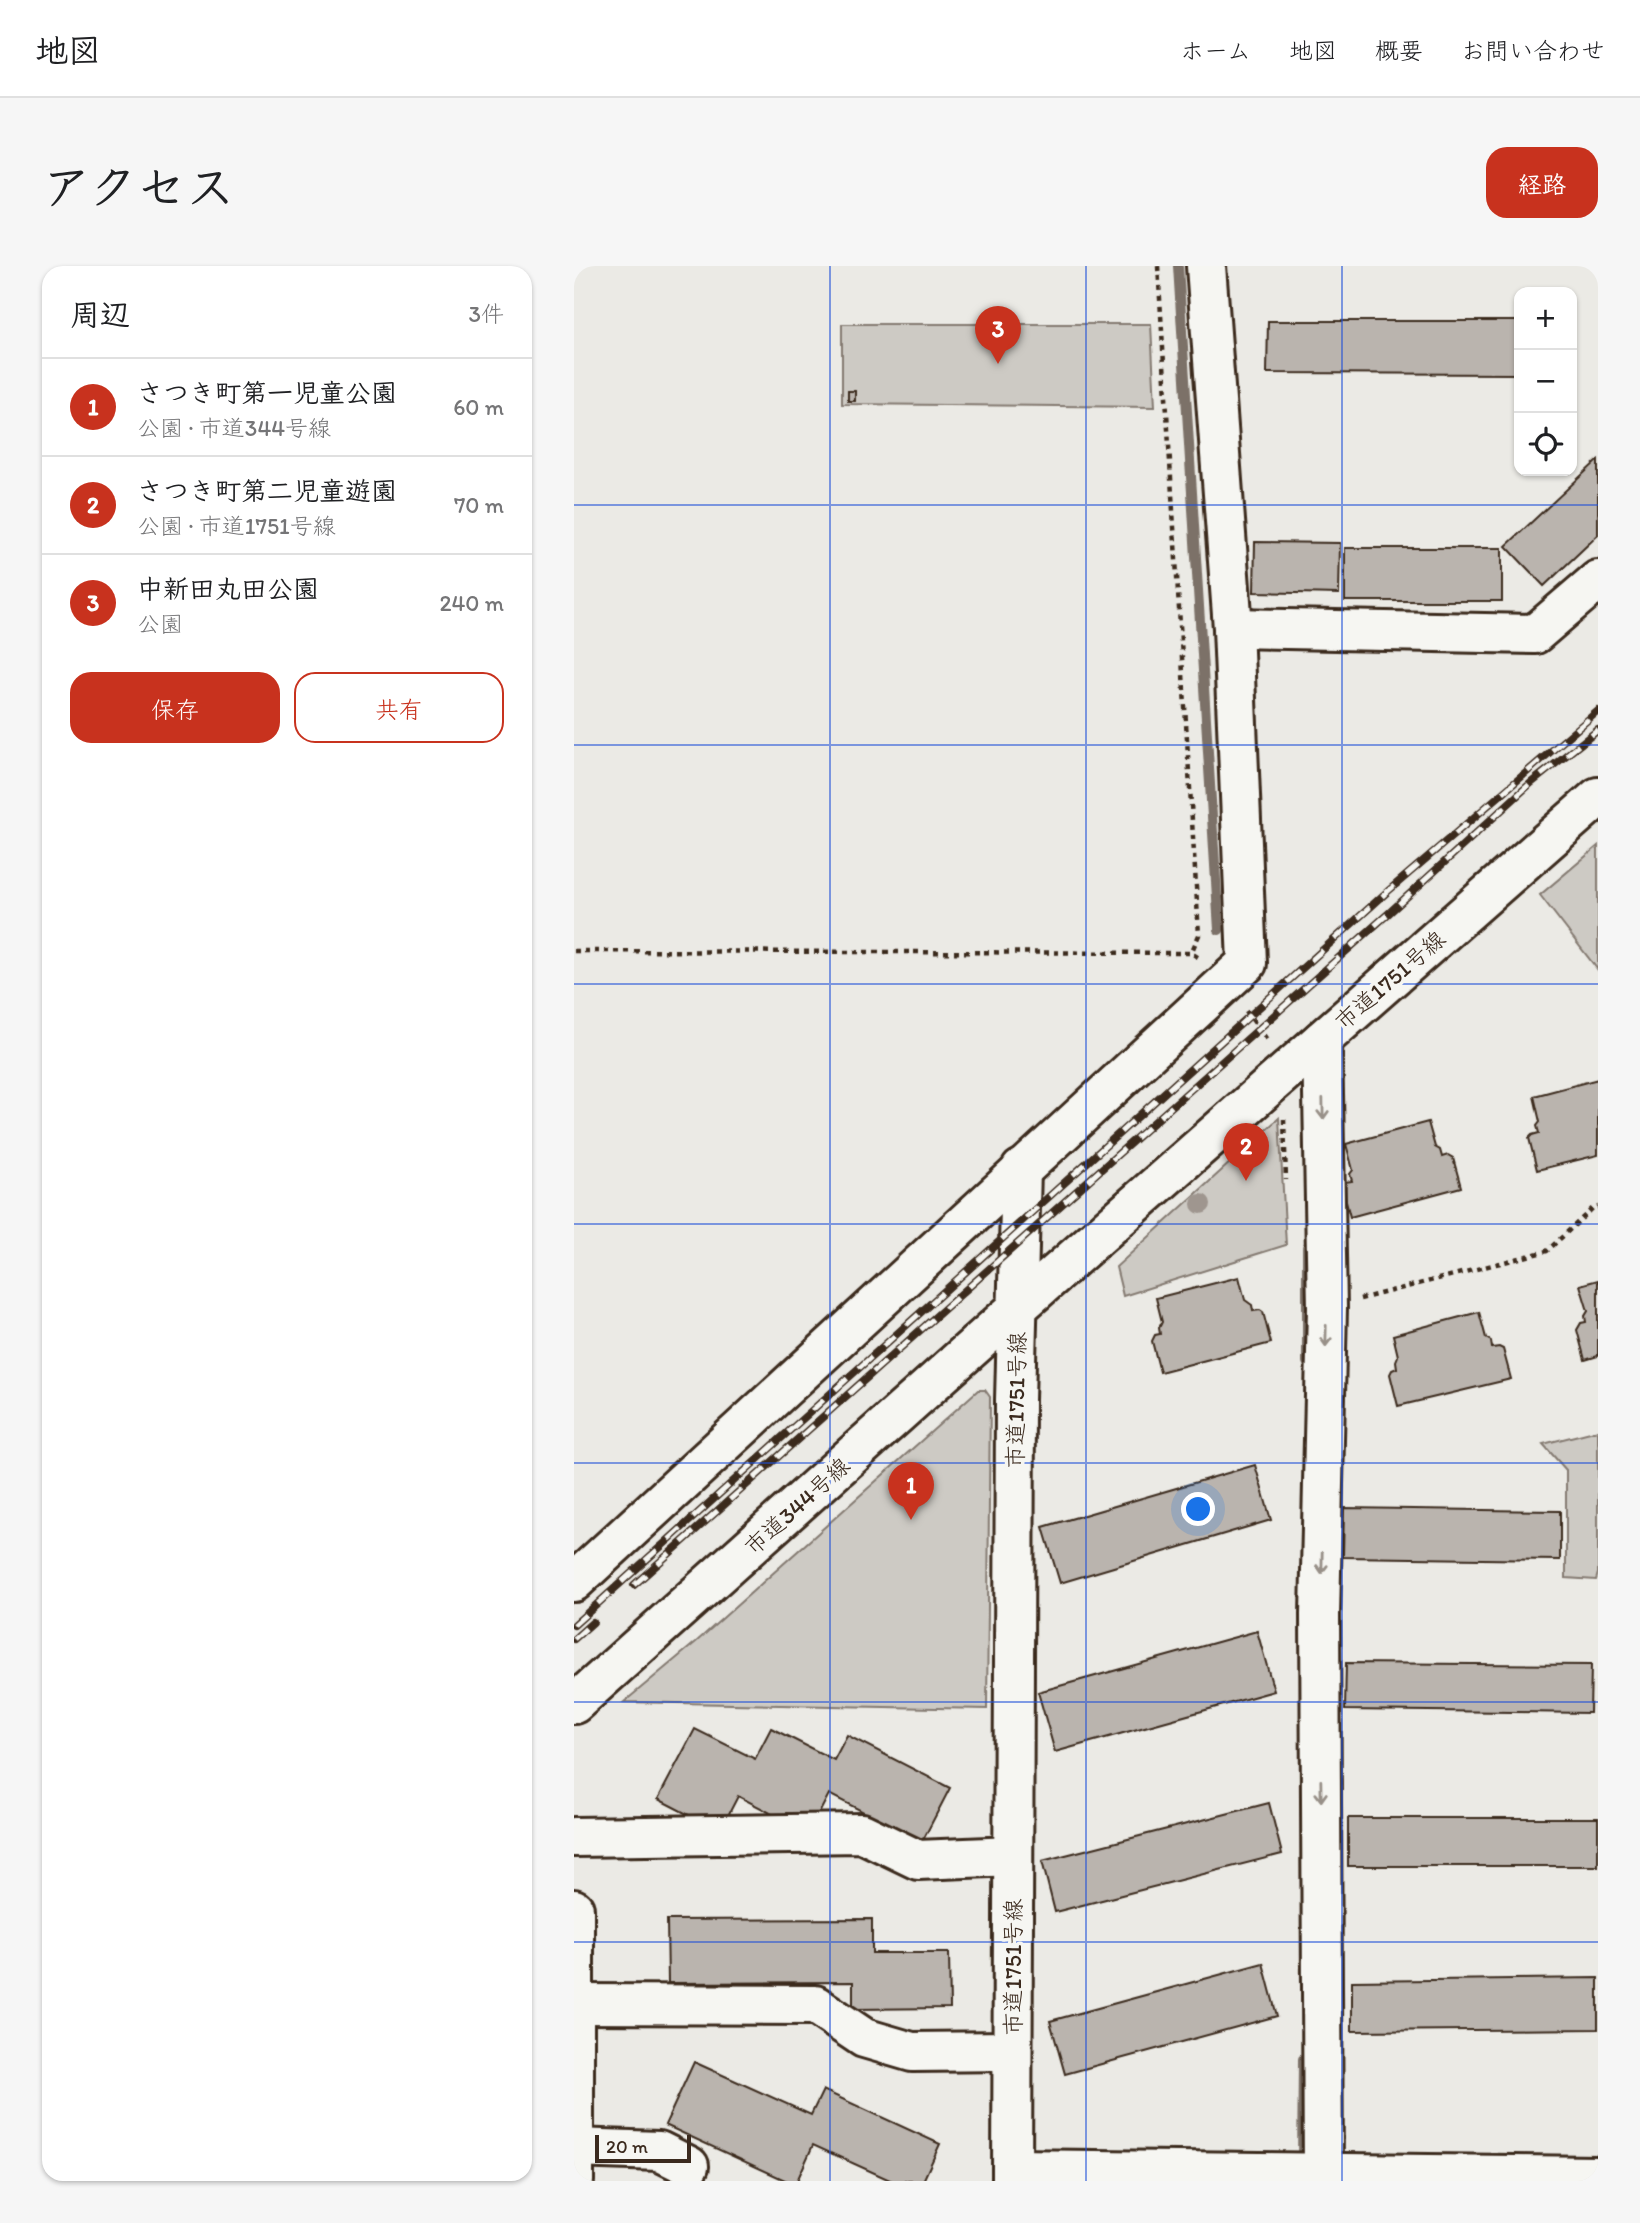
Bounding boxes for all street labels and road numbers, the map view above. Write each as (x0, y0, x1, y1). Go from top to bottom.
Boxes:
street label: 市道1751号線 (1329, 925, 1451, 1035)
street label: 市道1751号線 (1001, 1331, 1031, 1469)
street label: 市道344号線 (739, 1451, 855, 1561)
street label: 市道1751号線 (999, 1899, 1027, 2035)

